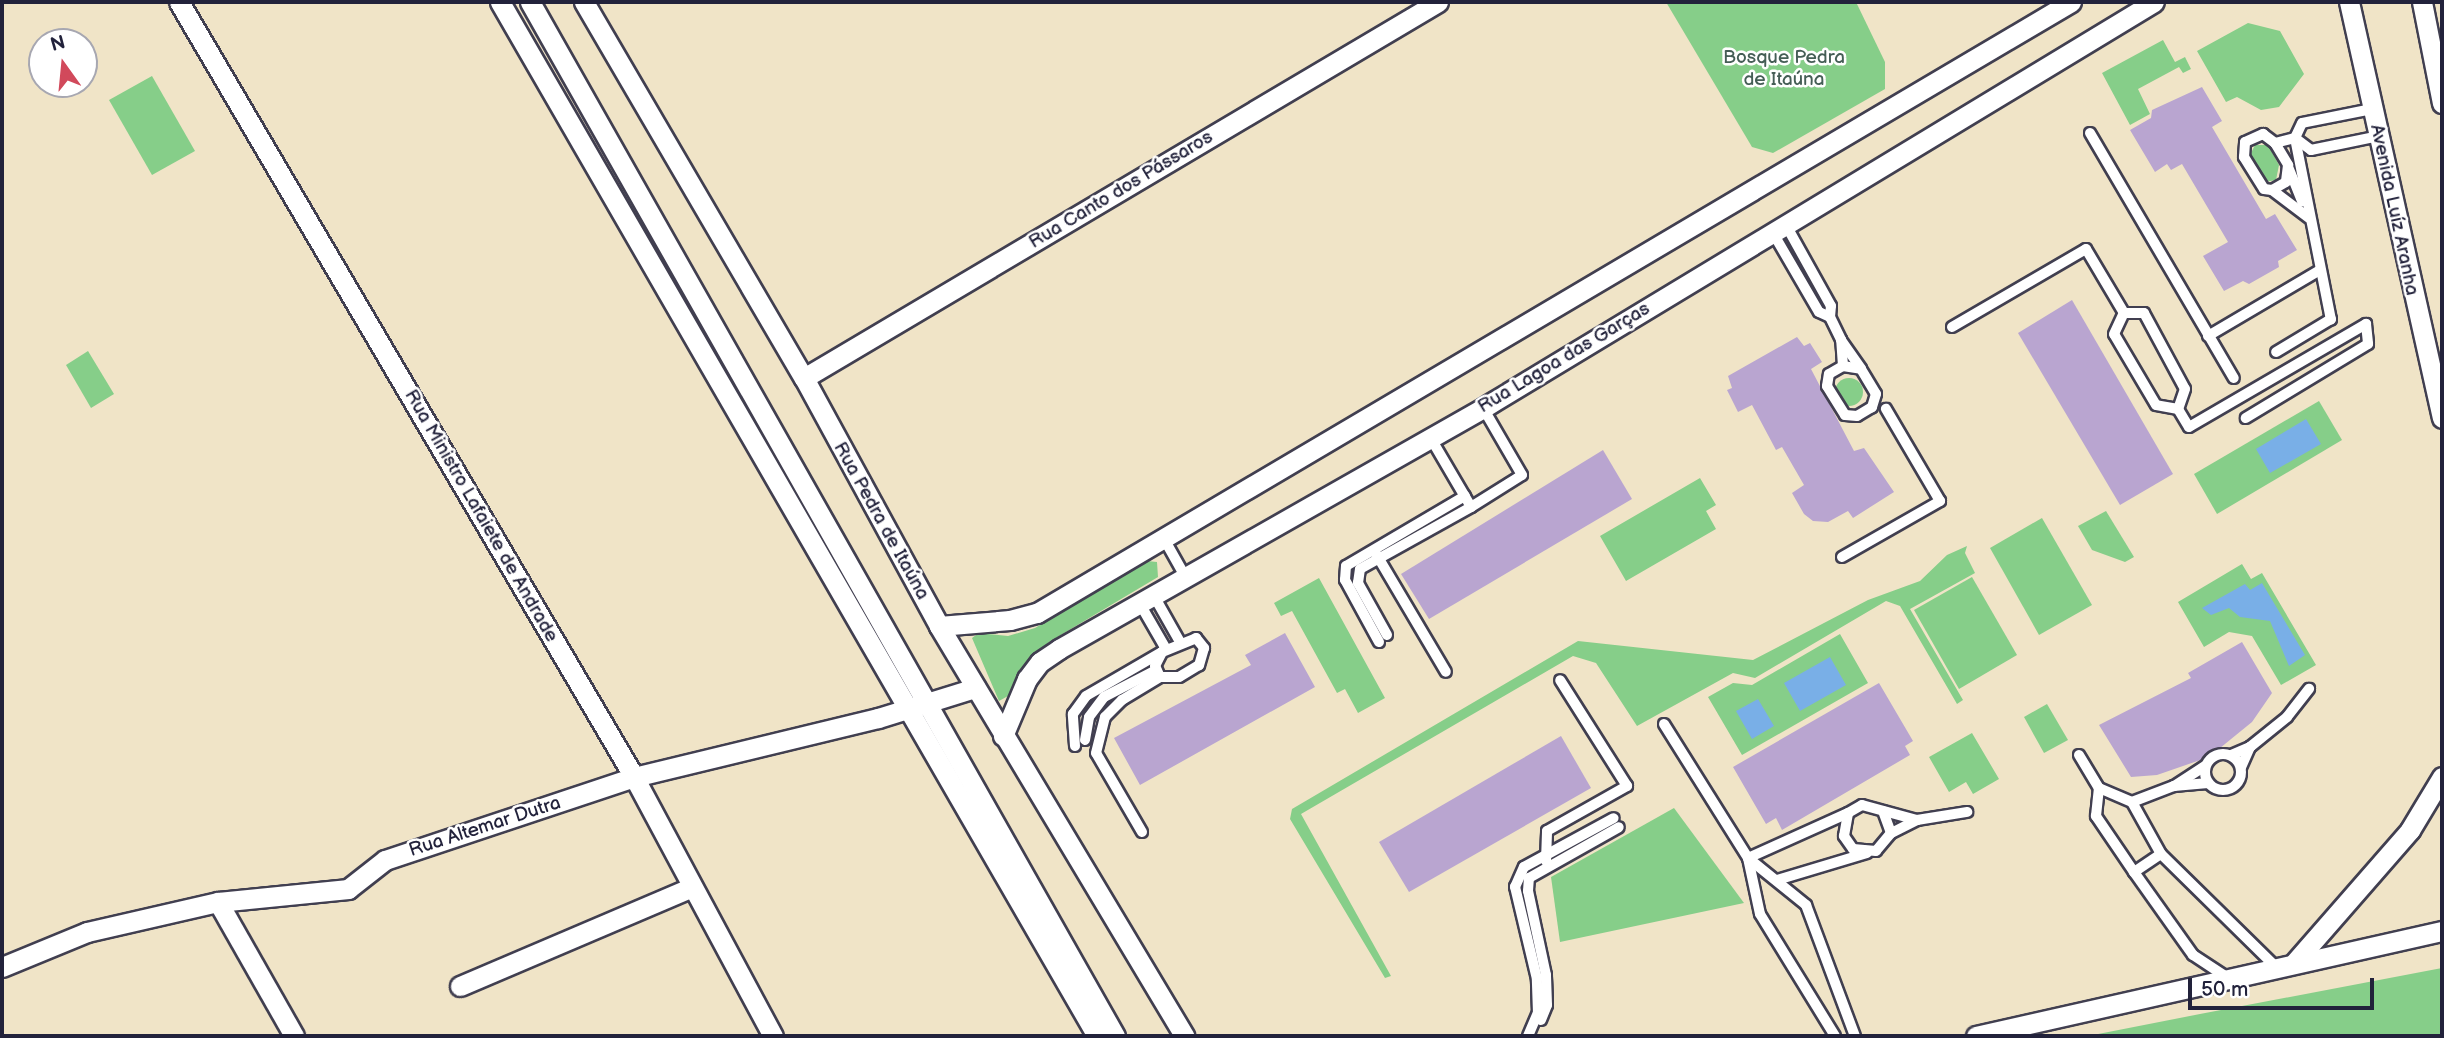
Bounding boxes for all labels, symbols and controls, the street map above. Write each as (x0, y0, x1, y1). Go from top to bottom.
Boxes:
north arrow (28, 28, 98, 98)
text: N (48, 31, 68, 57)
park label: Bosque Pedra de Itaúna (1723, 47, 1845, 91)
street label: Avenida Luíz Aranha (2365, 122, 2423, 298)
street label: Rua Canto dos Pássaros (1025, 126, 1217, 254)
street label: Rua Lagoa das Garças (1474, 298, 1654, 418)
street label: Rua Ministro Lafaiete de Andrade (399, 386, 563, 646)
street label: Rua Pedra de Itaúna (828, 438, 934, 604)
street label: Rua Altemar Dutra (406, 792, 564, 862)
scale bar (2192, 964, 2378, 1008)
text: 50 m (2201, 977, 2248, 1002)

